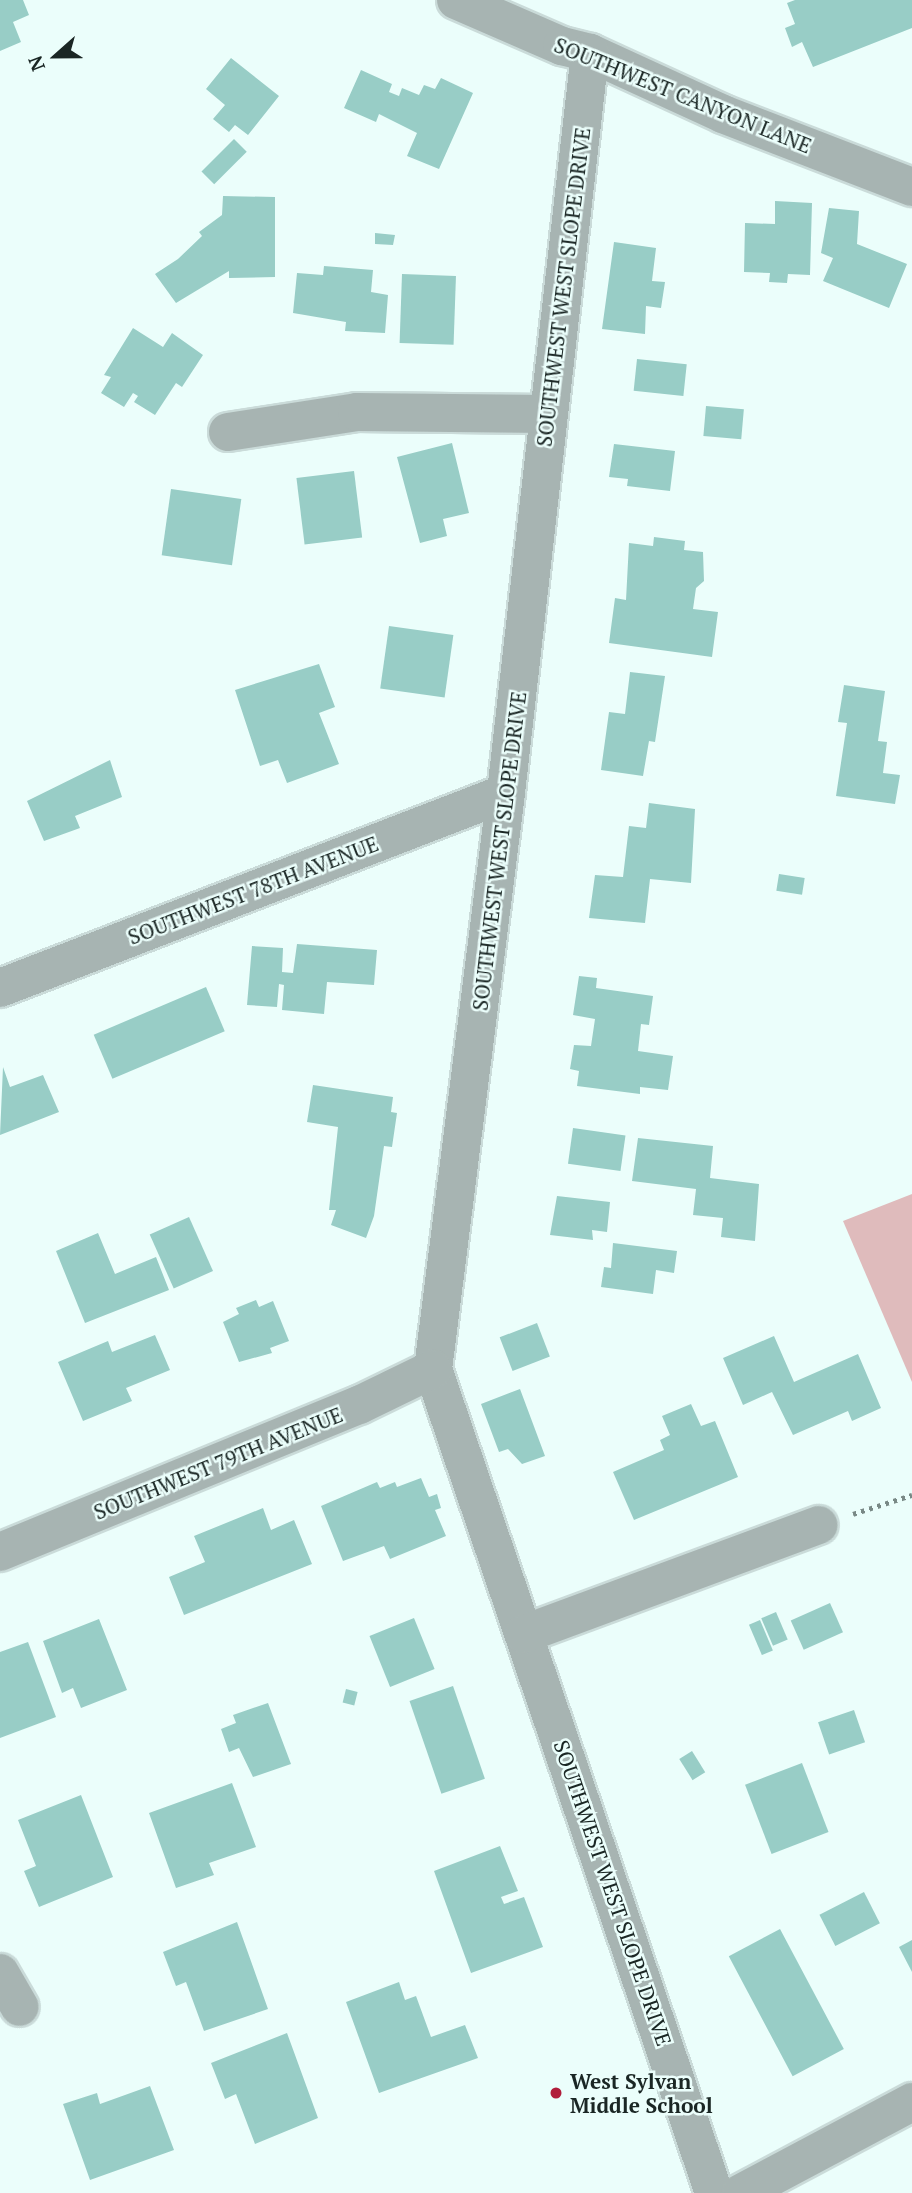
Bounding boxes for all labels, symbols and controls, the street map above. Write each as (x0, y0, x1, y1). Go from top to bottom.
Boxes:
north arrow (21, 21, 91, 91)
street label: SOUTHWEST CANYON LANE (551, 32, 815, 158)
text: N (22, 53, 50, 75)
street label: SOUTHWEST WEST SLOPE DRIVE (531, 126, 595, 448)
street label: SOUTHWEST WEST SLOPE DRIVE (467, 690, 531, 1012)
street label: SOUTHWEST 78TH AVENUE (124, 830, 382, 950)
street label: SOUTHWEST 79TH AVENUE (90, 1401, 346, 1525)
street label: SOUTHWEST WEST SLOPE DRIVE (549, 1737, 677, 2049)
place label: West Sylvan Middle School (570, 2068, 713, 2118)
marker: West Sylvan Middle School (548, 2085, 564, 2101)

